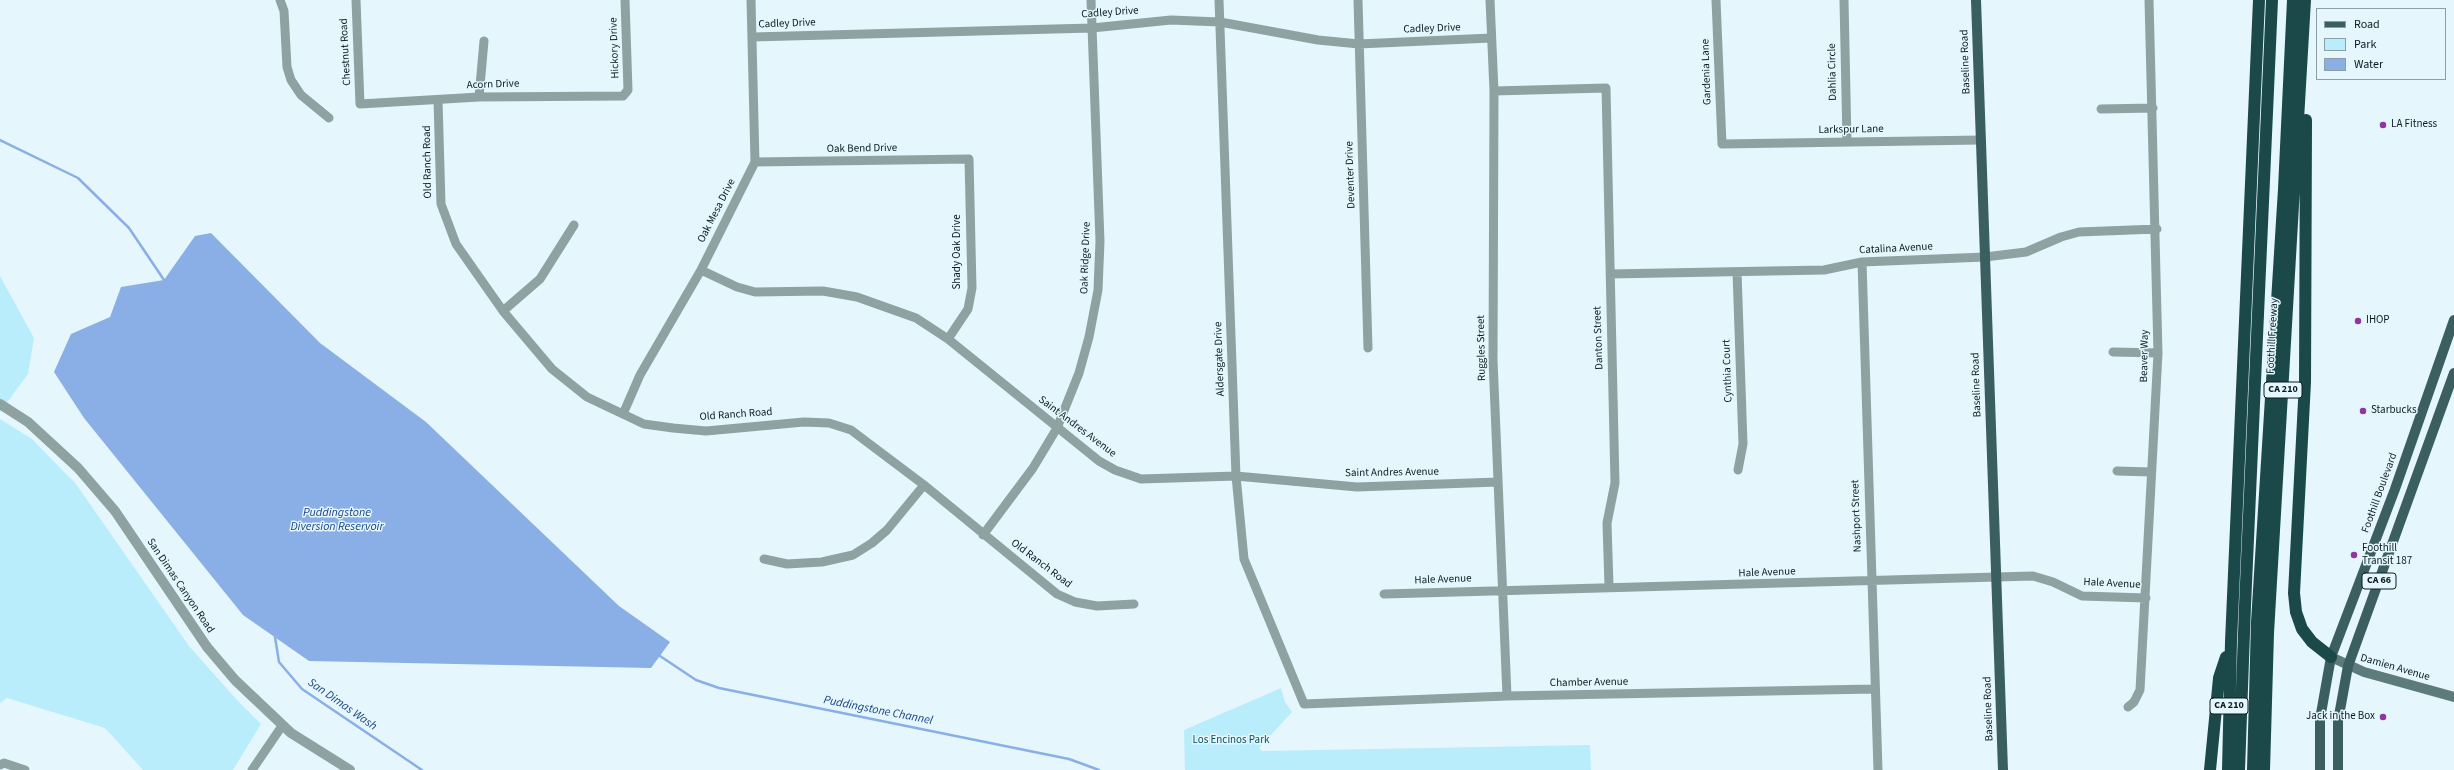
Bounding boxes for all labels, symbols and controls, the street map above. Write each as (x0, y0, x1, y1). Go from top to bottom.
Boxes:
street label: Cadley Drive (1081, 4, 1139, 22)
legend (2316, 8, 2446, 80)
street label: Cadley Drive (758, 16, 816, 32)
text: Road (2354, 16, 2380, 33)
street label: Hickory Drive (607, 17, 623, 79)
street label: Chestnut Road (338, 18, 354, 86)
street label: Cadley Drive (1403, 21, 1461, 37)
street label: Baseline Road (1958, 29, 1974, 95)
text: Park (2354, 36, 2376, 53)
street label: Gardenia Lane (1699, 39, 1715, 105)
street label: Dahlia Circle (1826, 43, 1840, 101)
text: Water (2354, 56, 2383, 73)
street label: Acorn Drive (466, 77, 520, 93)
place label: LA Fitness (2391, 118, 2437, 132)
marker: LA Fitness (2378, 120, 2388, 130)
street label: Larkspur Lane (1818, 123, 1884, 137)
street label: Old Ranch Road (421, 125, 435, 199)
street label: Deventer Drive (1343, 141, 1359, 209)
street label: Oak Bend Drive (827, 142, 897, 156)
street label: Oak Mesa Drive (695, 177, 739, 245)
street label: Shady Oak Drive (951, 214, 965, 290)
street label: Oak Ridge Drive (1078, 222, 1094, 294)
street label: Catalina Avenue (1859, 240, 1933, 258)
street label: Foothill Freeway (2264, 298, 2282, 374)
street label: Danton Street (1591, 306, 1607, 370)
place label: IHOP (2366, 314, 2390, 328)
street label: Ruggles Street (1475, 315, 1489, 381)
marker: IHOP (2353, 316, 2363, 326)
street label: Aldersgate Drive (1212, 322, 1228, 396)
street label: Beaver Way (2138, 329, 2152, 383)
street label: Cynthia Court (1720, 339, 1736, 403)
street label: Baseline Road (1969, 352, 1985, 418)
road number: CA 210 (2264, 382, 2302, 398)
street label: Saint Andres Avenue (1035, 393, 1119, 461)
place label: Starbucks (2371, 404, 2417, 418)
street label: Old Ranch Road (699, 406, 773, 424)
marker: Starbucks (2358, 406, 2368, 416)
street label: Foothill Boulevard (2359, 451, 2401, 535)
street label: Saint Andres Avenue (1345, 466, 1439, 480)
street label: Nashport Street (1849, 479, 1865, 553)
water label: Puddingstone Diversion Reservoir (290, 506, 384, 534)
street label: San Dimas Canyon Road (143, 536, 217, 636)
street label: Old Ranch Road (1008, 537, 1074, 591)
place label: Foothill Transit 187 (2362, 542, 2412, 568)
marker: Foothill Transit 187 (2349, 550, 2359, 560)
street label: Hale Avenue (1738, 565, 1796, 581)
street label: Hale Avenue (1414, 572, 1472, 588)
road number: CA 66 (2362, 573, 2396, 589)
street label: Hale Avenue (2083, 576, 2141, 592)
street label: Damien Avenue (2359, 652, 2431, 684)
water label: San Dimas Wash (305, 676, 379, 734)
street label: Chamber Avenue (1550, 676, 1628, 690)
street label: Baseline Road (1981, 676, 1997, 742)
water label: Puddingstone Channel (822, 693, 934, 729)
road number: CA 210 (2210, 698, 2248, 714)
place label: Jack in the Box (2306, 710, 2375, 724)
marker: Jack in the Box (2378, 712, 2388, 722)
park label: Los Encinos Park (1193, 734, 1269, 748)

